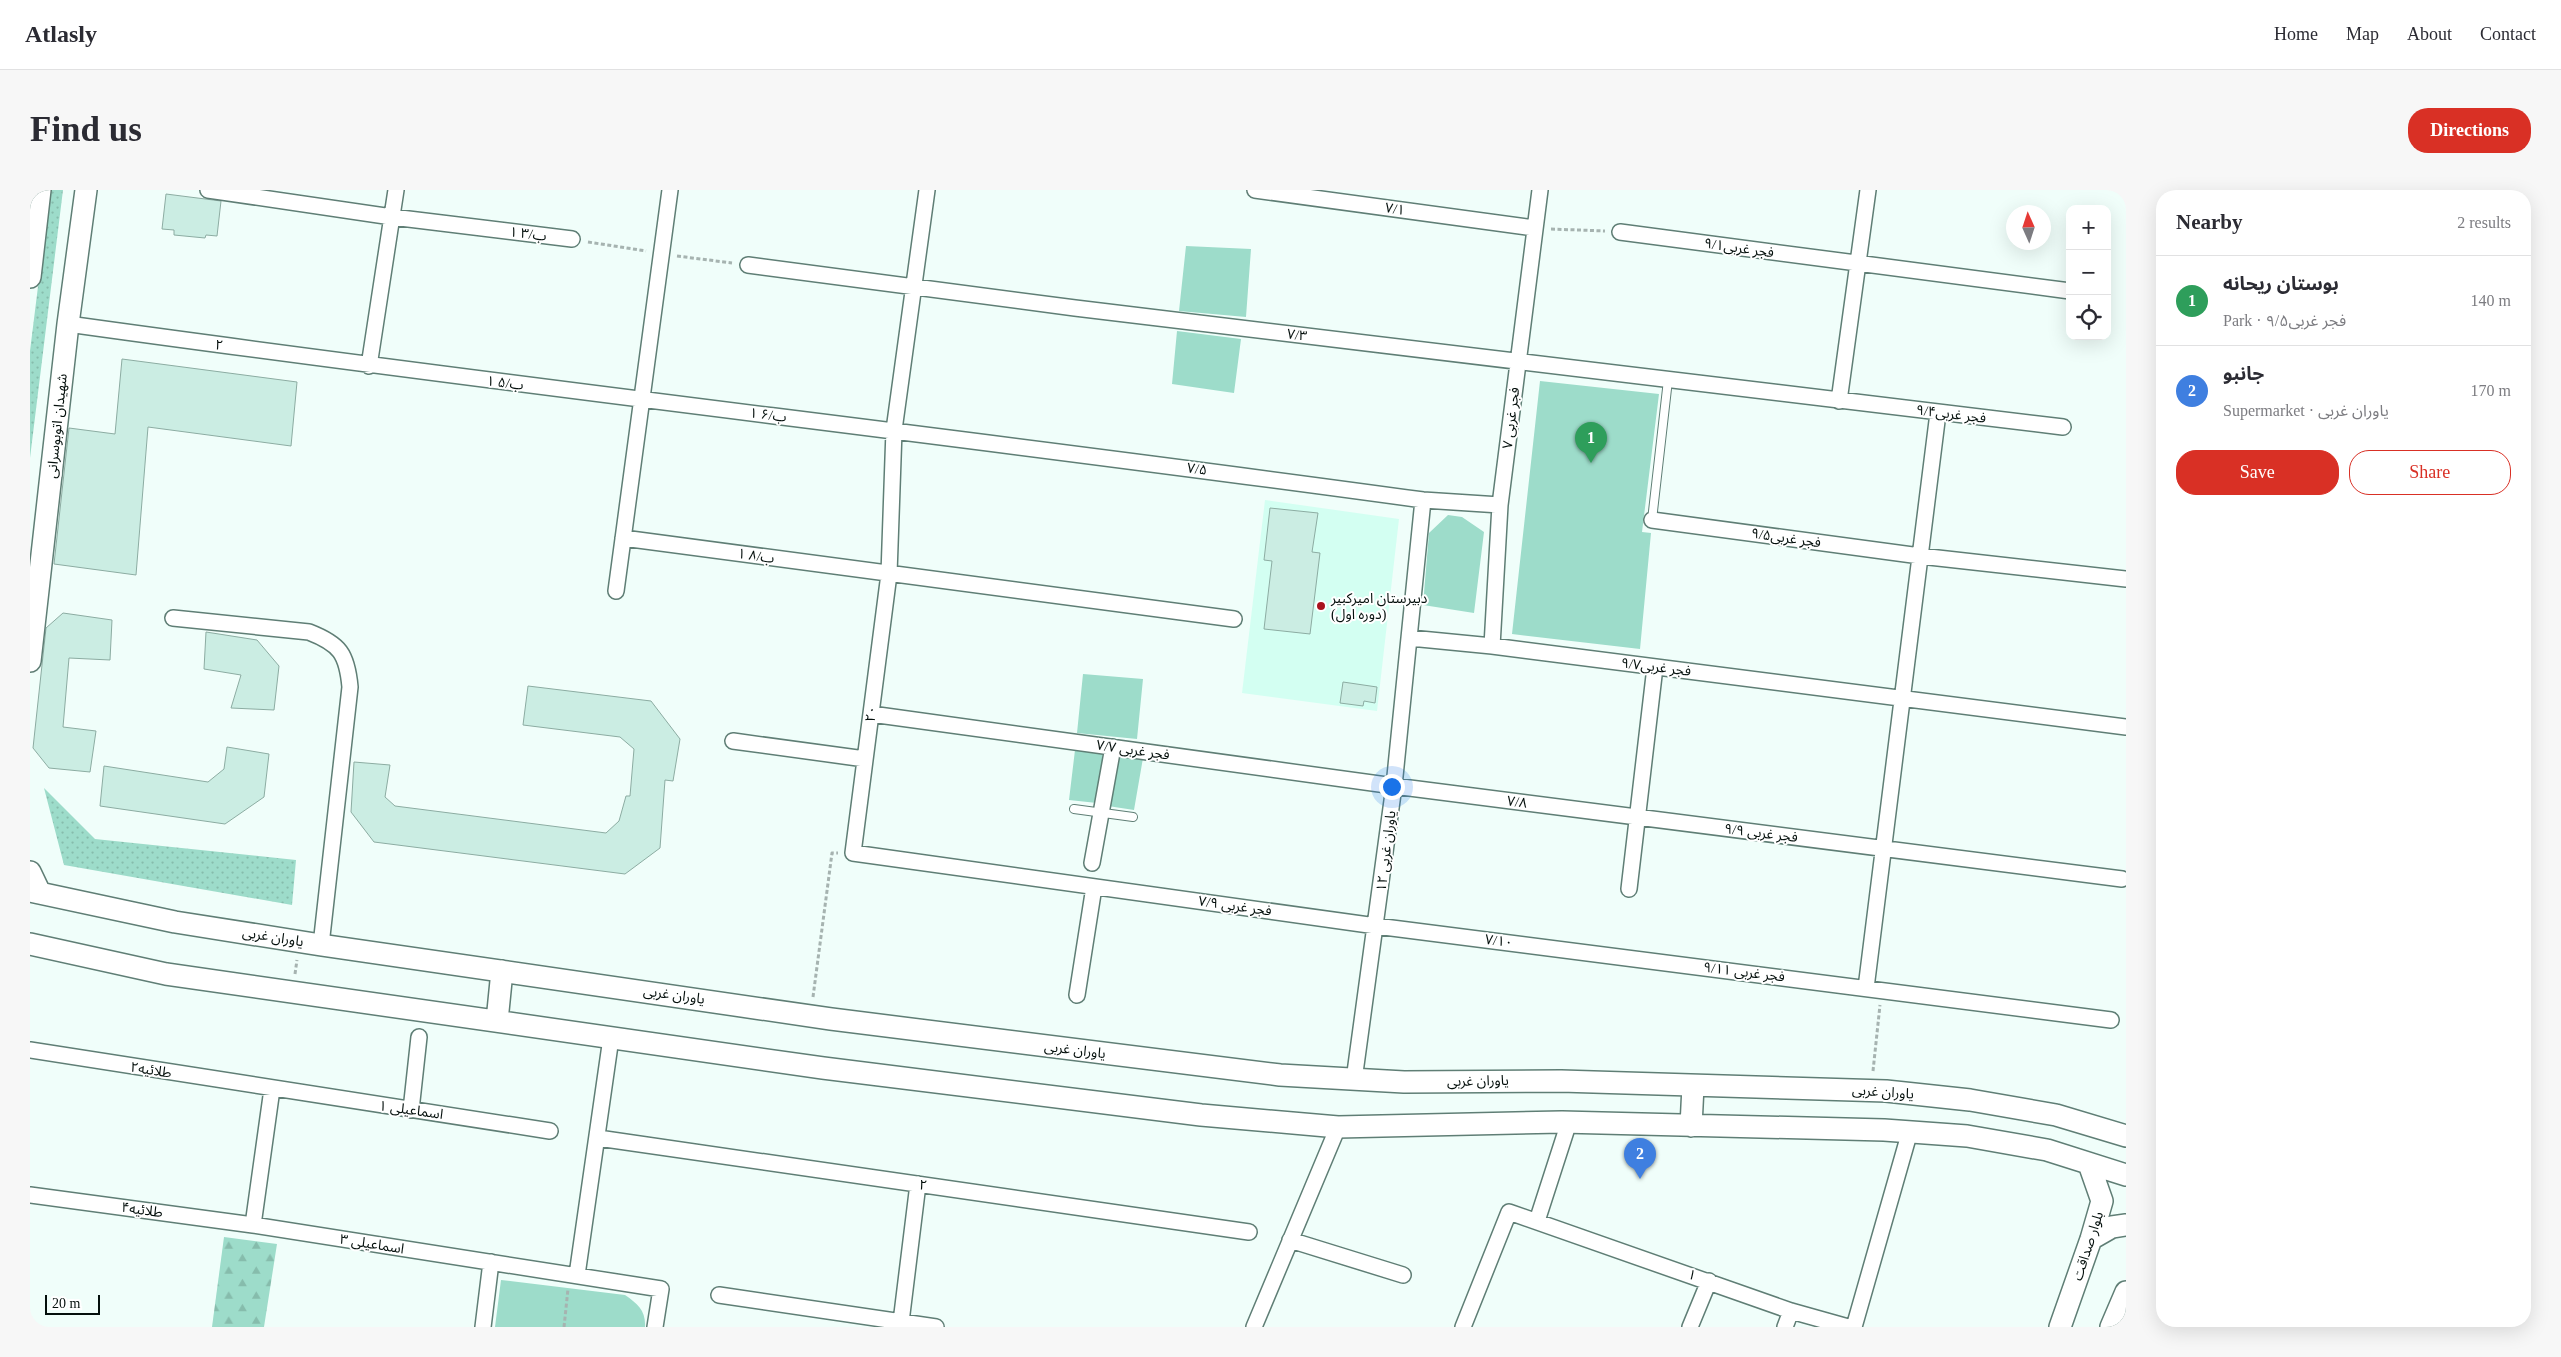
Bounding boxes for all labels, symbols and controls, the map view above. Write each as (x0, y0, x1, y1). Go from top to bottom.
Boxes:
text: Atlasly (25, 21, 97, 47)
text: Home (2274, 24, 2318, 44)
text: Map (2346, 24, 2379, 44)
text: About (2407, 24, 2452, 44)
text: Contact (2480, 24, 2536, 44)
button: Directions (2408, 108, 2531, 153)
text: Find us (30, 110, 142, 149)
street label: ۷/۱ (1384, 200, 1406, 218)
north arrow (2006, 205, 2051, 250)
map controls (2066, 205, 2111, 340)
button: + (2066, 205, 2111, 250)
text: Nearby (2176, 210, 2243, 234)
text: 2 results (2457, 214, 2511, 231)
street label: ۱ ب/۳ (509, 224, 548, 244)
street label: فجر غربی۹/۱ (1703, 236, 1775, 261)
button: − (2066, 250, 2111, 295)
text: بوستان ریحانه (2223, 273, 2339, 294)
text: 1 (2188, 292, 2196, 309)
text: 140 m (2471, 292, 2511, 309)
button: locate (2066, 295, 2111, 340)
text: Park · فجر غربی۹/۵ (2223, 312, 2346, 329)
street label: ۷/۳ (1286, 326, 1308, 344)
street label: ۲ (214, 337, 224, 353)
text: جانبو (2223, 363, 2264, 384)
street label: شهیدان اتوبوسرانی (44, 373, 71, 479)
street label: ۱ ب/۵ (486, 373, 525, 393)
text: 2 (2188, 382, 2196, 399)
text: 170 m (2471, 382, 2511, 399)
street label: ۷ فجر غربی (1500, 386, 1523, 450)
street label: فجر غربی۹/۴ (1915, 402, 1987, 427)
text: Supermarket · یاوران غربی (2223, 402, 2389, 419)
street label: ۱ ب/۶ (749, 405, 788, 425)
pin: 1 (1575, 422, 1607, 463)
button: Save (2176, 450, 2339, 495)
button: Share (2349, 450, 2511, 495)
street label: ۷/۵ (1186, 460, 1208, 478)
street label: فجر غربی۹/۵ (1750, 526, 1822, 551)
street label: ۱ ب/۸ (736, 546, 776, 566)
place label: دبیرستان امیرکبیر (دوره اول) (1330, 591, 1428, 623)
marker: دبیرستان امیرکبیر (دوره اول) (1315, 600, 1327, 612)
street label: فجر غربی۹/۷ (1620, 655, 1692, 680)
street label: ۲۰ (863, 705, 879, 723)
street label: ۷/۷ فجر غربی (1095, 737, 1171, 764)
your location (1379, 774, 1405, 800)
street label: ۷/۸ (1506, 793, 1528, 811)
street label: ۱۲ یاوران غربی (1374, 810, 1399, 892)
street label: ۹/۹ فجر غربی (1723, 821, 1799, 846)
street label: ۷/۹ فجر غربی (1197, 893, 1273, 920)
street label: یاوران غربی (241, 925, 305, 950)
street label: ۷/۱۰ (1484, 932, 1514, 950)
street label: ۹/۱۱ فجر غربی (1702, 960, 1786, 985)
street label: یاوران غربی (642, 983, 706, 1008)
street label: یاوران غربی (1043, 1039, 1107, 1062)
street label: طلائیه۲ (129, 1059, 173, 1081)
street label: یاوران غربی (1447, 1073, 1509, 1090)
street label: یاوران غربی (1851, 1082, 1914, 1103)
street label: اسماعیلی ۱ (378, 1098, 444, 1123)
pin: 2 (1624, 1138, 1656, 1179)
street label: ۲ (918, 1177, 928, 1193)
street label: طلائیه۴ (120, 1200, 164, 1220)
street label: بلوار صداقت (2070, 1209, 2107, 1283)
street label: اسماعیلی ۳ (339, 1232, 405, 1257)
street label: ۱ (1686, 1267, 1698, 1283)
scale bar (45, 1292, 100, 1315)
text: 20 m (52, 1296, 80, 1311)

